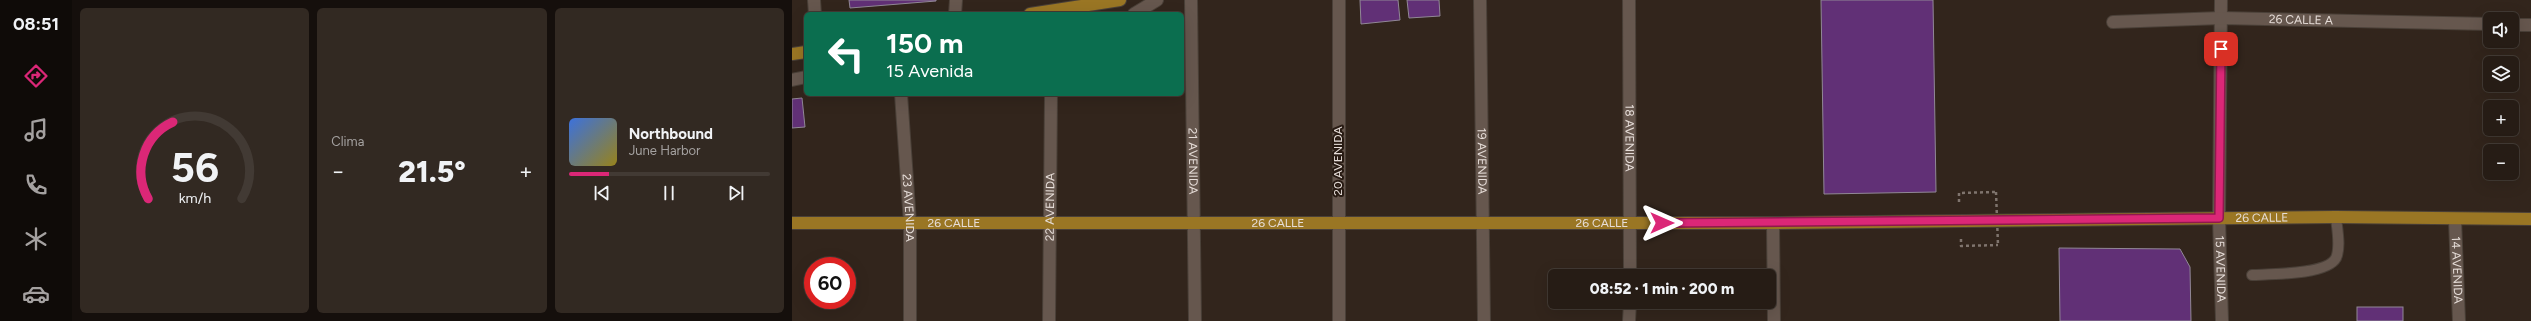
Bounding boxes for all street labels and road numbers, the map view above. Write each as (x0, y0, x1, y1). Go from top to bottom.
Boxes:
street label: 26 CALLE A (2269, 12, 2333, 27)
street label: 18 AVENIDA (1622, 104, 1637, 172)
street label: 20 AVENIDA (1331, 126, 1345, 196)
street label: 21 AVENIDA (1186, 128, 1200, 194)
street label: 19 AVENIDA (1475, 128, 1489, 194)
street label: 23 AVENIDA (900, 173, 917, 242)
street label: 22 AVENIDA (1043, 173, 1057, 241)
street label: 26 CALLE (2235, 211, 2288, 225)
street label: 26 CALLE (928, 216, 980, 230)
street label: 26 CALLE (1252, 216, 1304, 230)
street label: 26 CALLE (1576, 216, 1628, 230)
street label: 15 AVENIDA (2213, 235, 2228, 303)
street label: 14 AVENIDA (2449, 236, 2465, 304)

